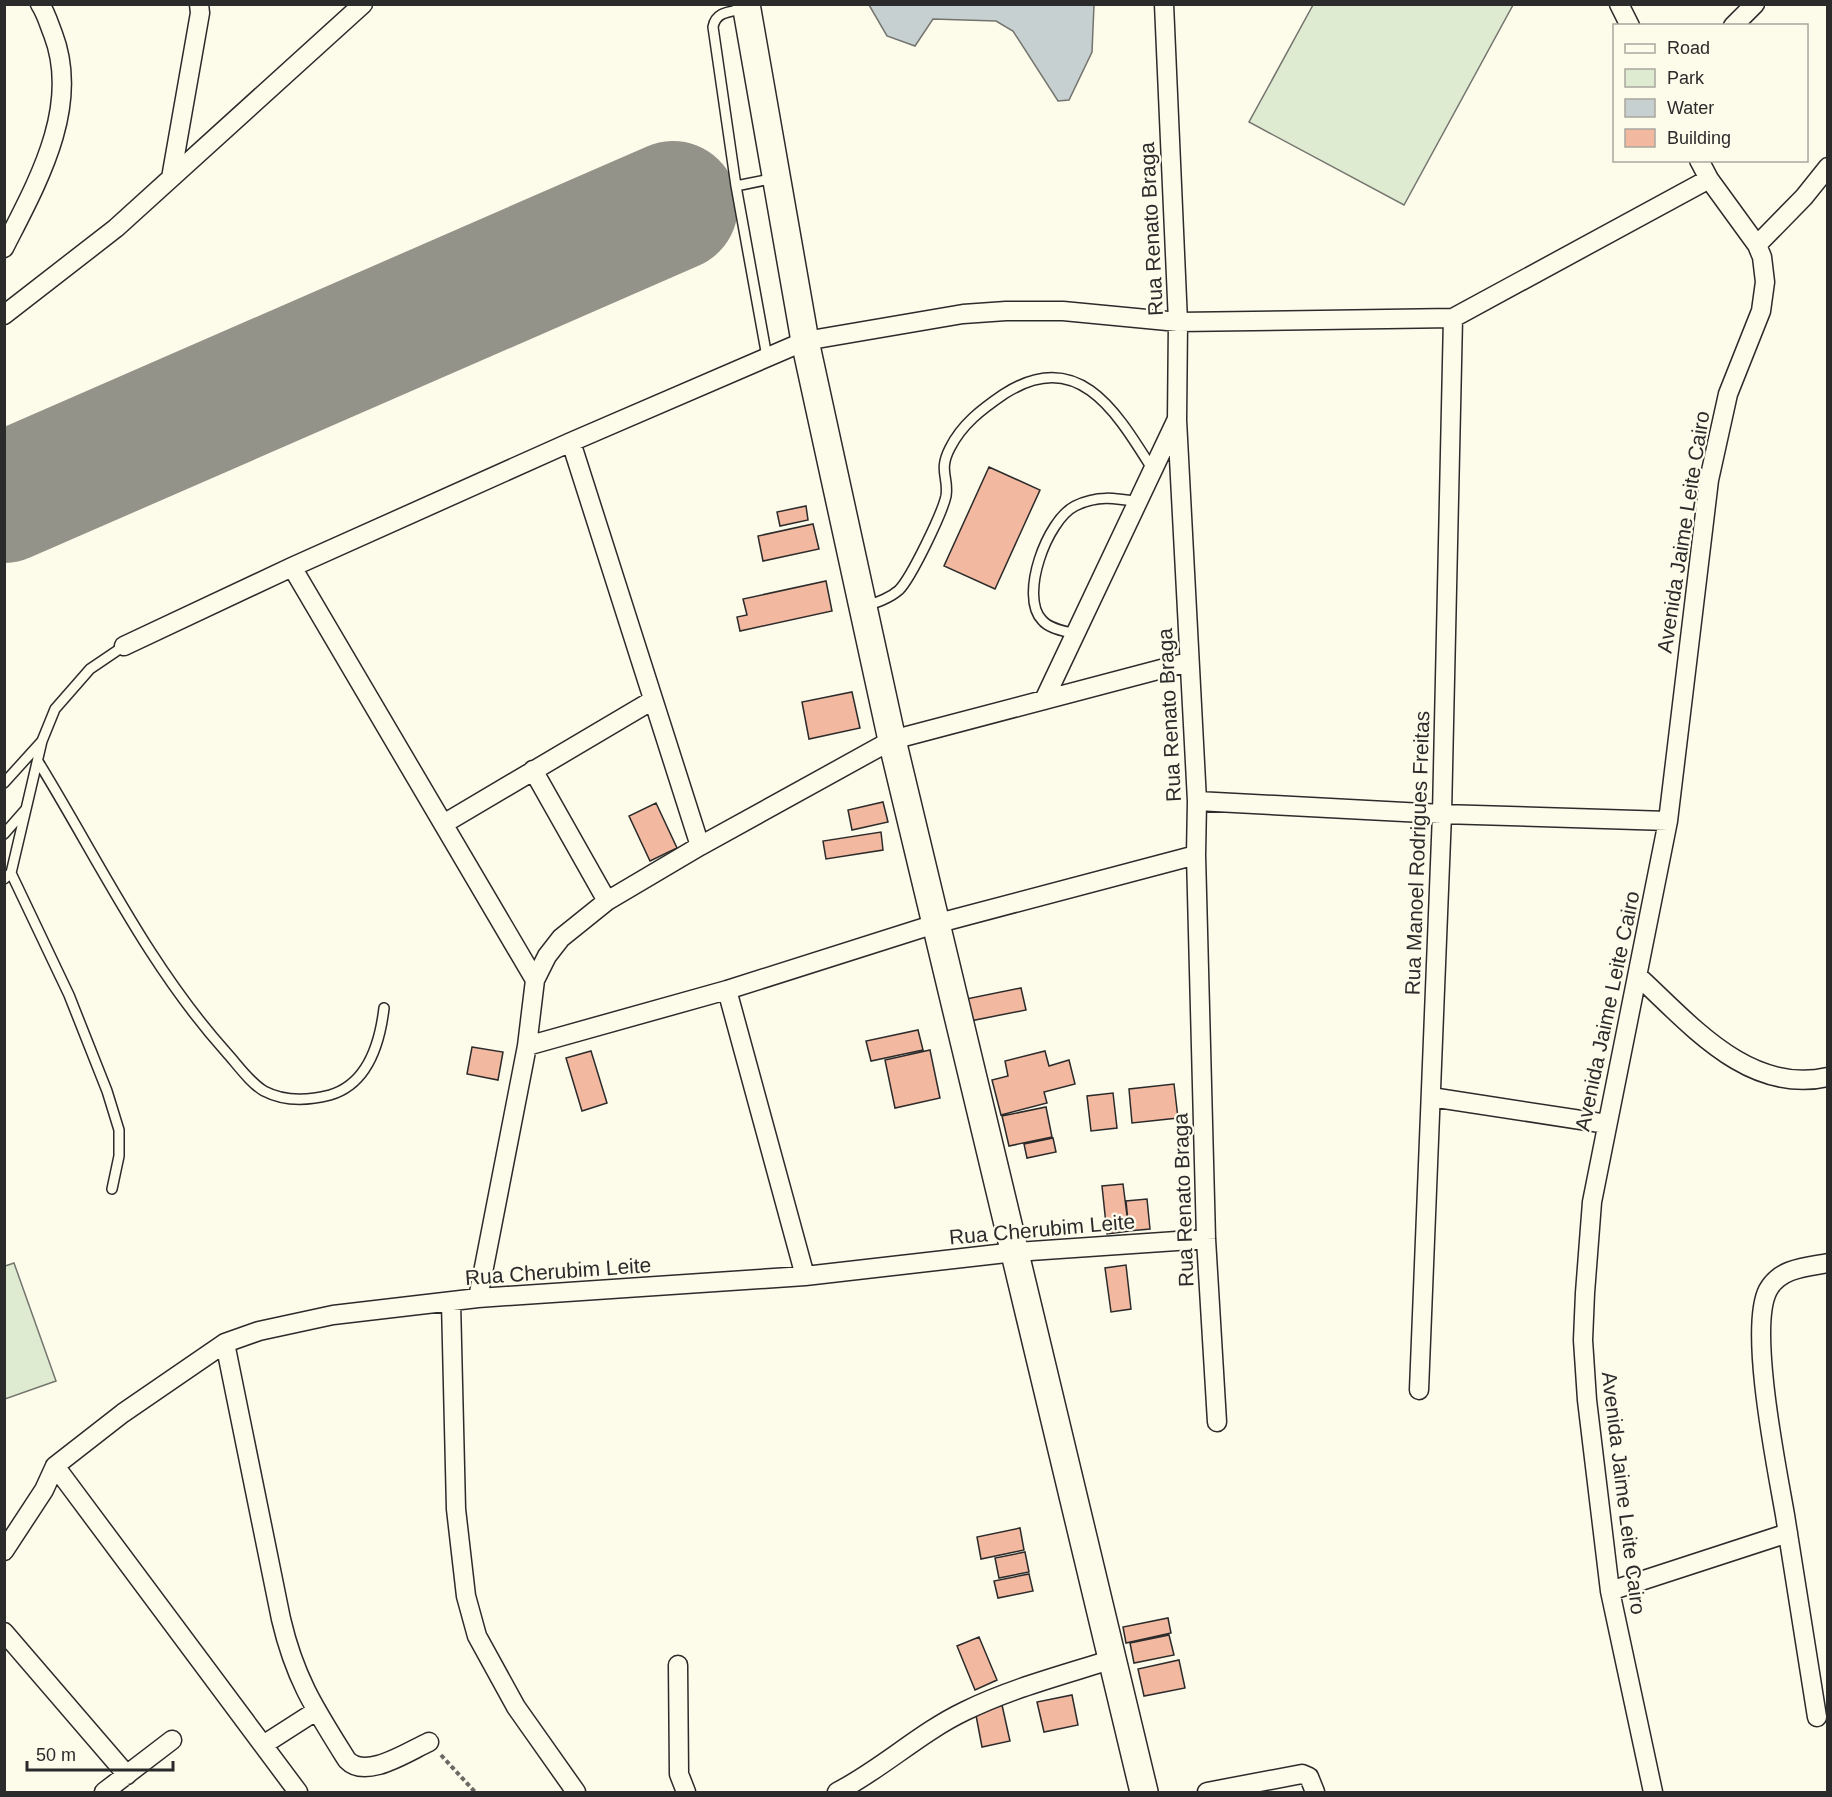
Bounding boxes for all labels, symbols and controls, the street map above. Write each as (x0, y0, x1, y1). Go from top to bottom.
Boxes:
legend (1613, 24, 1808, 162)
text: Road (1667, 38, 1710, 58)
text: Park (1667, 68, 1705, 88)
text: Water (1667, 98, 1714, 118)
text: Building (1667, 128, 1731, 148)
street label: Rua Renato Braga (1135, 141, 1167, 316)
street label: Avenida Jaime Leite Cairo (1652, 409, 1714, 655)
street label: Rua Renato Braga (1153, 627, 1185, 802)
street label: Rua Manoel Rodrigues Freitas (1401, 710, 1433, 996)
street label: Avenida Jaime Leite Cairo (1570, 889, 1644, 1133)
street label: Rua Renato Braga (1168, 1112, 1198, 1287)
street label: Rua Cherubim Leite (948, 1209, 1136, 1249)
street label: Rua Cherubim Leite (464, 1253, 652, 1289)
street label: Avenida Jaime Leite Cairo (1598, 1370, 1650, 1616)
scale bar (27, 1734, 172, 1772)
text: 50 m (36, 1745, 76, 1765)

